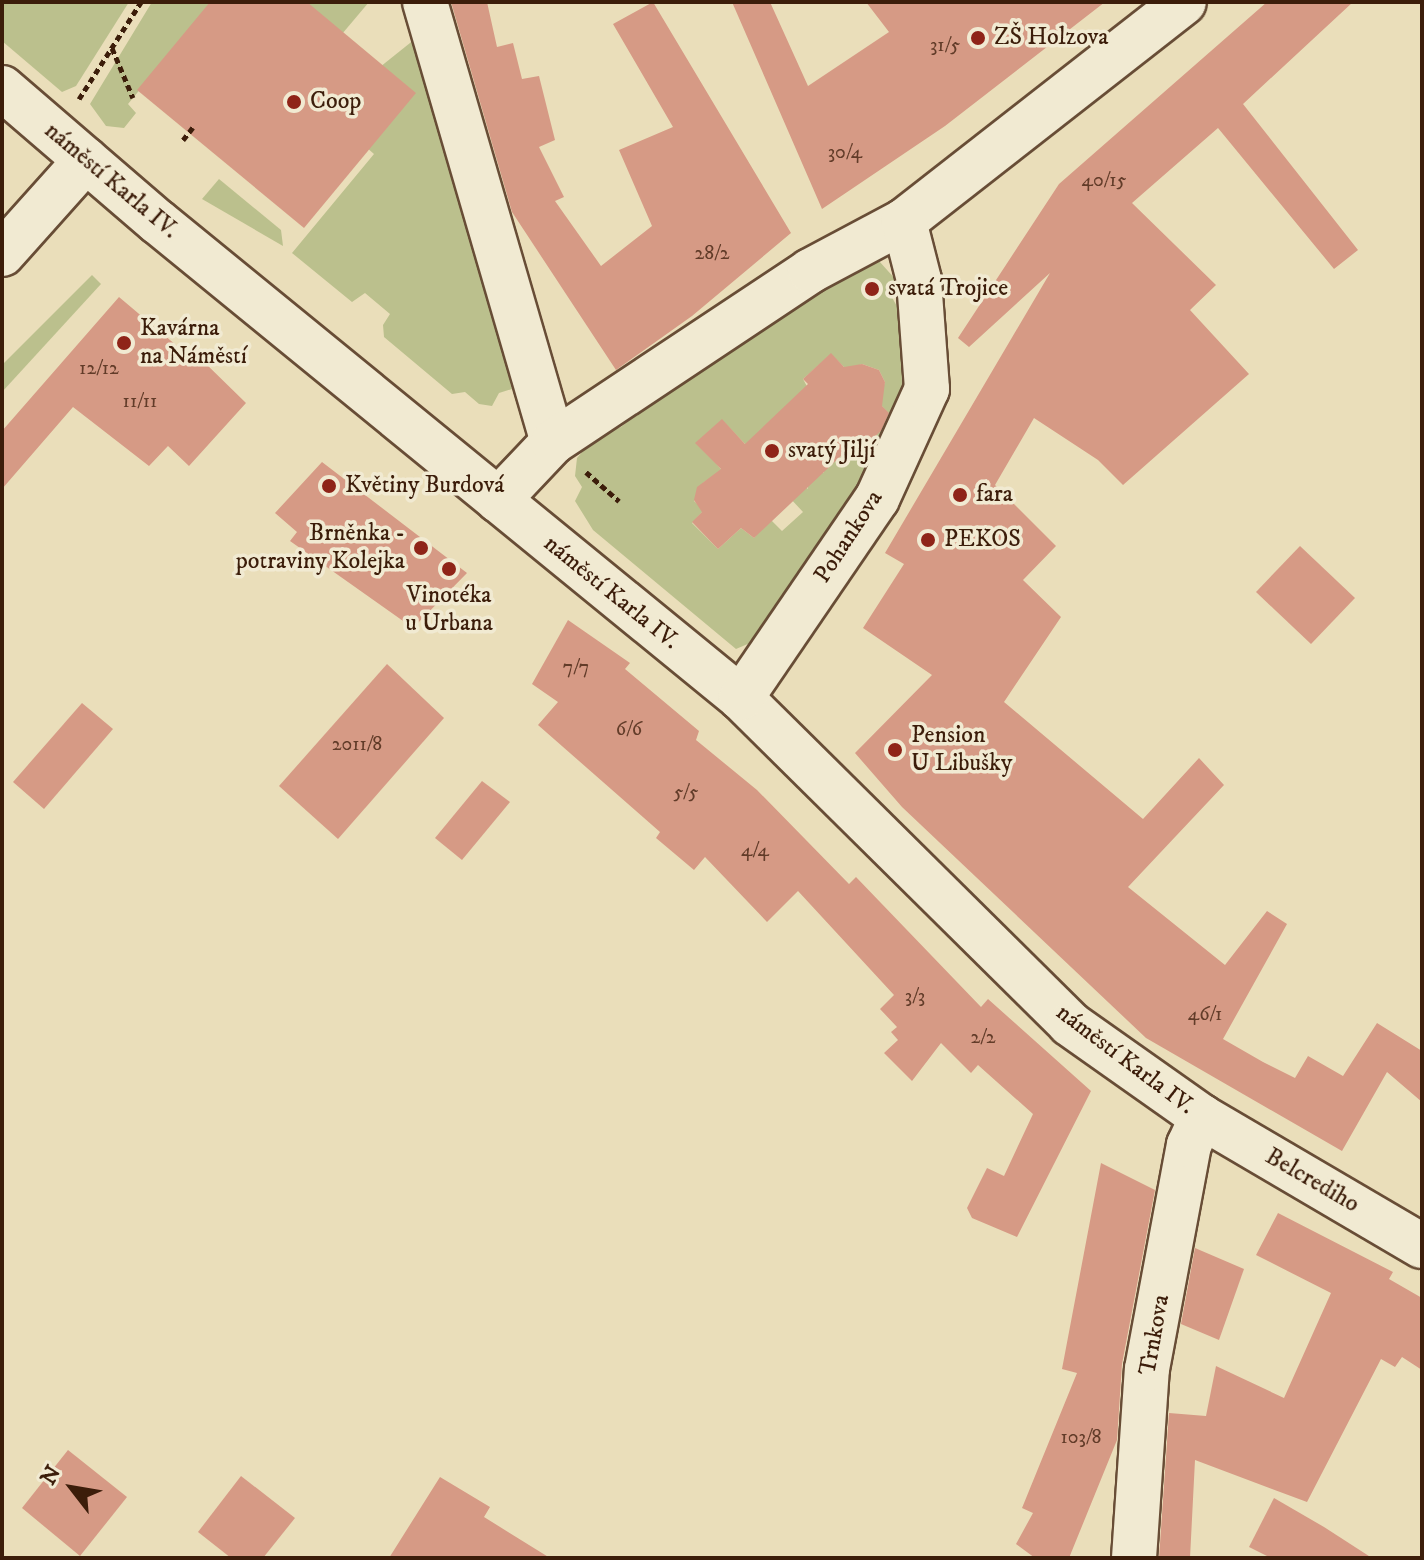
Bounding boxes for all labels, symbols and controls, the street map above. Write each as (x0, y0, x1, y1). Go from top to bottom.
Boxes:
place label: ZŠ Holzova (994, 24, 1109, 52)
marker: ZŠ Holzova (969, 29, 987, 47)
house number: 31/5 (930, 33, 960, 57)
place label: Coop (310, 88, 361, 116)
marker: Coop (285, 93, 303, 111)
street label: náměstí Karla IV. (38, 117, 184, 245)
house number: 30/4 (828, 140, 862, 164)
house number: 40/15 (1082, 168, 1126, 192)
house number: 28/2 (694, 241, 730, 265)
place label: svatá Trojice (888, 275, 1008, 303)
marker: svatá Trojice (863, 280, 881, 298)
place label: Kavárna na Náměstí (140, 315, 247, 371)
marker: Kavárna na Náměstí (115, 334, 133, 352)
house number: 12/12 (79, 356, 119, 380)
house number: 11/11 (123, 389, 157, 413)
place label: svatý Jiljí (788, 437, 875, 465)
marker: svatý Jiljí (763, 442, 781, 460)
place label: Květiny Burdová (345, 472, 504, 500)
marker: Květiny Burdová (320, 477, 338, 495)
place label: fara (976, 481, 1013, 509)
street label: Pohankova (808, 485, 890, 589)
marker: fara (951, 486, 969, 504)
place label: Brněnka - potraviny Kolejka (236, 520, 405, 576)
place label: PEKOS (944, 526, 1021, 554)
street label: náměstí Karla IV. (538, 530, 684, 656)
marker: PEKOS (919, 531, 937, 549)
marker: Brněnka - potraviny Kolejka (412, 539, 430, 557)
marker: Vinotéka u Urbana (440, 560, 458, 578)
place label: Vinotéka u Urbana (405, 582, 493, 638)
house number: 7/7 (563, 655, 589, 679)
house number: 6/6 (616, 717, 642, 741)
place label: Pension U Libušky (911, 722, 1012, 778)
house number: 2011/8 (332, 732, 382, 756)
marker: Pension U Libušky (886, 741, 904, 759)
house number: 5/5 (674, 780, 698, 804)
house number: 4/4 (741, 838, 769, 862)
house number: 3/3 (905, 984, 925, 1008)
street label: náměstí Karla IV. (1050, 999, 1200, 1121)
house number: 46/1 (1188, 1002, 1222, 1026)
house number: 2/2 (970, 1025, 996, 1049)
street label: Belcrediho (1260, 1143, 1364, 1219)
street label: Trnkova (1134, 1292, 1176, 1378)
house number: 103/8 (1061, 1425, 1101, 1449)
north arrow (32, 1448, 112, 1528)
text: N (35, 1461, 67, 1490)

